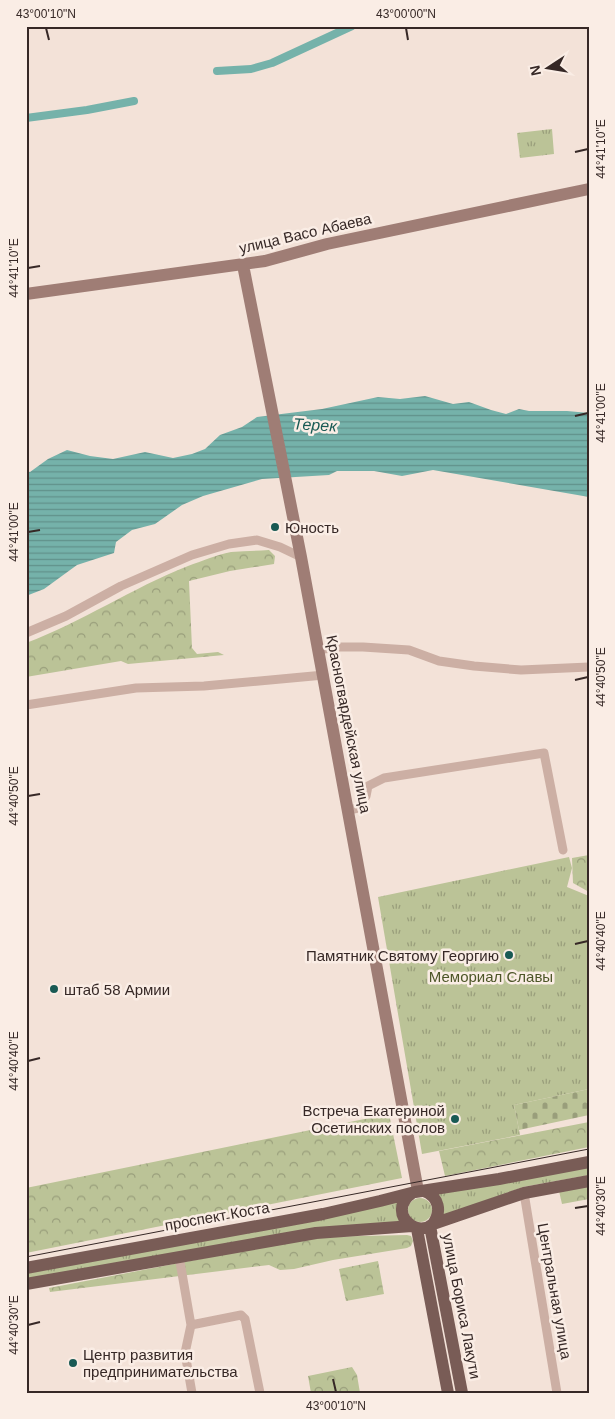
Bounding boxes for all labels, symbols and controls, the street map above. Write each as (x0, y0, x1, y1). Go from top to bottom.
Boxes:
text: 43°00'10"N (16, 7, 76, 21)
text: 43°00'00"N (376, 7, 436, 21)
north arrow (522, 42, 572, 92)
text: N (526, 64, 544, 77)
text: 44°41'10"E (594, 119, 608, 179)
street label: улица Васо Абаева (237, 209, 373, 256)
text: 44°41'10"E (7, 238, 21, 298)
text: 44°41'00"E (594, 383, 608, 443)
water label: Терек (293, 415, 339, 435)
text: 44°41'00"E (7, 502, 21, 562)
place label: Юность (285, 519, 339, 536)
marker: Юность (269, 521, 281, 533)
street label: Красногвардейская улица (323, 634, 375, 815)
text: 44°40'50"E (594, 647, 608, 707)
text: 44°40'50"E (7, 766, 21, 826)
text: 44°40'40"E (594, 911, 608, 971)
place label: Памятник Святому Георгию (306, 947, 499, 964)
marker: Памятник Святому Георгию (503, 949, 515, 961)
park label: Мемориал Славы (429, 968, 553, 985)
place label: штаб 58 Армии (64, 981, 170, 998)
marker: штаб 58 Армии (48, 983, 60, 995)
text: 44°40'40"E (7, 1031, 21, 1091)
place label: Встреча Екатериной Осетинских послов (302, 1102, 445, 1136)
marker: Встреча Екатериной Осетинских послов (449, 1113, 461, 1125)
text: 44°40'30"E (594, 1176, 608, 1236)
street label: проспект Коста (163, 1198, 271, 1234)
street label: Центральная улица (535, 1222, 575, 1361)
street label: улица Бориса Лакути (440, 1232, 484, 1380)
text: 44°40'30"E (7, 1295, 21, 1355)
place label: Центр развития предпринимательства (83, 1346, 238, 1380)
marker: Центр развития предпринимательства (67, 1357, 79, 1369)
text: 43°00'10"N (306, 1399, 366, 1413)

